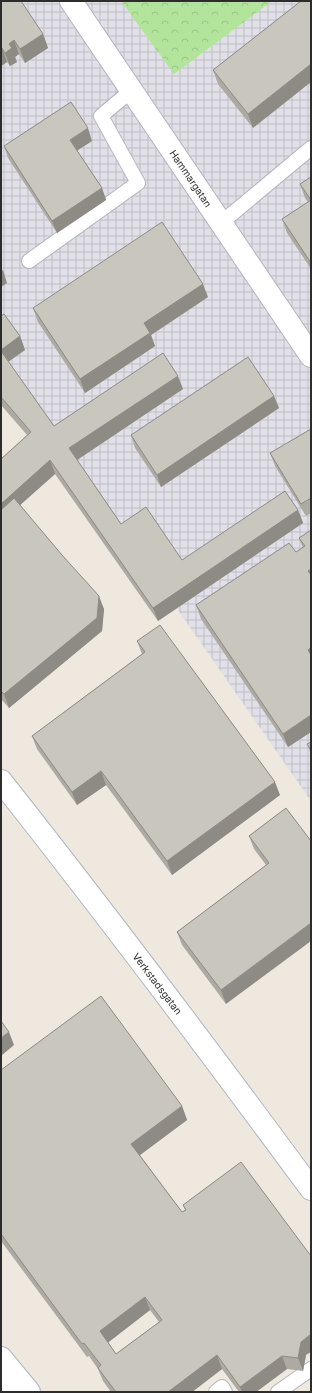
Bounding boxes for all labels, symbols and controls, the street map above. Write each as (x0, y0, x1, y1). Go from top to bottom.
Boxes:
street label: Hammargatan (167, 147, 214, 209)
street label: Verkstadsgatan (130, 950, 185, 1017)

